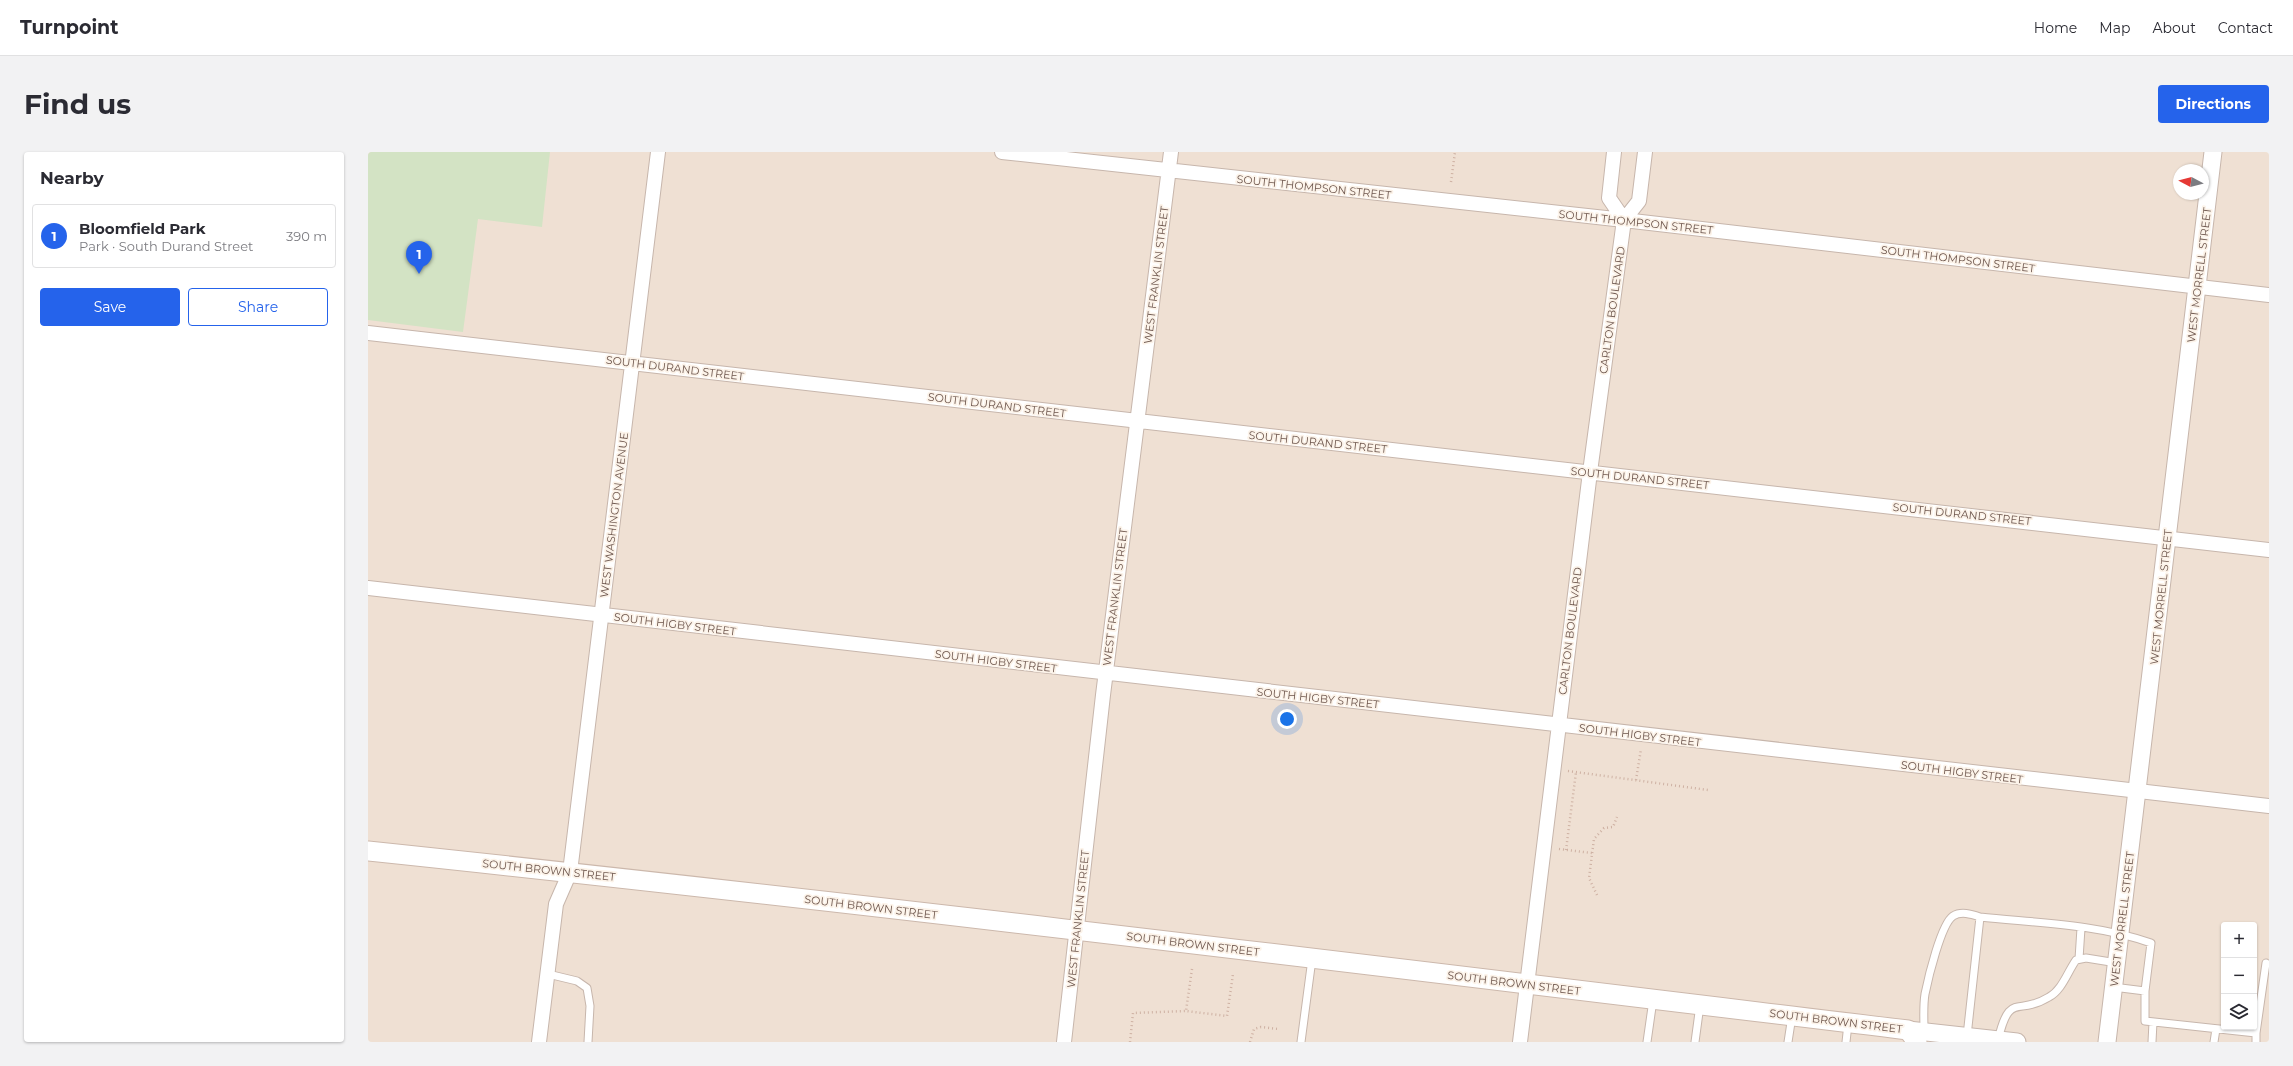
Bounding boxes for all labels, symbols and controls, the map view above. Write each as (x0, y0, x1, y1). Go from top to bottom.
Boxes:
text: Turnpoint (20, 16, 119, 39)
text: Home (2034, 19, 2077, 37)
text: Map (2099, 19, 2130, 37)
text: About (2152, 19, 2196, 37)
text: Contact (2218, 19, 2273, 37)
button: Directions (2158, 85, 2269, 123)
text: Find us (24, 87, 131, 121)
north arrow (2173, 164, 2209, 200)
text: Nearby (40, 168, 104, 188)
street label: SOUTH THOMPSON STREET (1236, 172, 1393, 202)
street label: WEST FRANKLIN STREET (1141, 205, 1171, 345)
street label: WEST MORRELL STREET (2184, 206, 2214, 343)
street label: SOUTH THOMPSON STREET (1558, 207, 1715, 237)
text: Bloomfield Park (79, 219, 206, 238)
text: 1 (51, 228, 57, 244)
text: 390 m (286, 228, 327, 244)
text: Park · South Durand Street (79, 238, 253, 254)
pin: 1 (406, 241, 432, 274)
street label: SOUTH THOMPSON STREET (1880, 243, 2037, 275)
street label: CARLTON BOULEVARD (1596, 245, 1628, 375)
button: Save (40, 288, 180, 326)
button: Share (188, 288, 328, 326)
street label: SOUTH DURAND STREET (605, 353, 746, 384)
street label: SOUTH DURAND STREET (927, 390, 1068, 421)
street label: SOUTH DURAND STREET (1248, 428, 1389, 456)
street label: WEST WASHINGTON AVENUE (597, 432, 631, 598)
street label: SOUTH DURAND STREET (1570, 464, 1711, 492)
street label: SOUTH DURAND STREET (1892, 500, 2033, 528)
street label: WEST FRANKLIN STREET (1100, 527, 1130, 667)
street label: WEST MORRELL STREET (2147, 528, 2175, 665)
street label: CARLTON BOULEVARD (1555, 566, 1585, 696)
street label: SOUTH HIGBY STREET (613, 610, 738, 639)
street label: SOUTH HIGBY STREET (934, 647, 1059, 676)
street label: SOUTH HIGBY STREET (1256, 685, 1381, 711)
your location (1277, 709, 1297, 729)
street label: SOUTH HIGBY STREET (1578, 721, 1703, 750)
street label: SOUTH HIGBY STREET (1900, 758, 2025, 787)
street label: WEST FRANKLIN STREET (1064, 849, 1092, 989)
street label: WEST MORRELL STREET (2107, 850, 2137, 987)
street label: SOUTH BROWN STREET (482, 856, 617, 884)
street label: SOUTH BROWN STREET (804, 892, 939, 922)
map controls (2221, 922, 2257, 1030)
button: + (2221, 922, 2257, 958)
street label: SOUTH BROWN STREET (1126, 929, 1261, 959)
button: − (2221, 958, 2257, 994)
street label: SOUTH BROWN STREET (1447, 968, 1582, 998)
button: layers (2221, 994, 2257, 1030)
street label: SOUTH BROWN STREET (1769, 1006, 1904, 1036)

